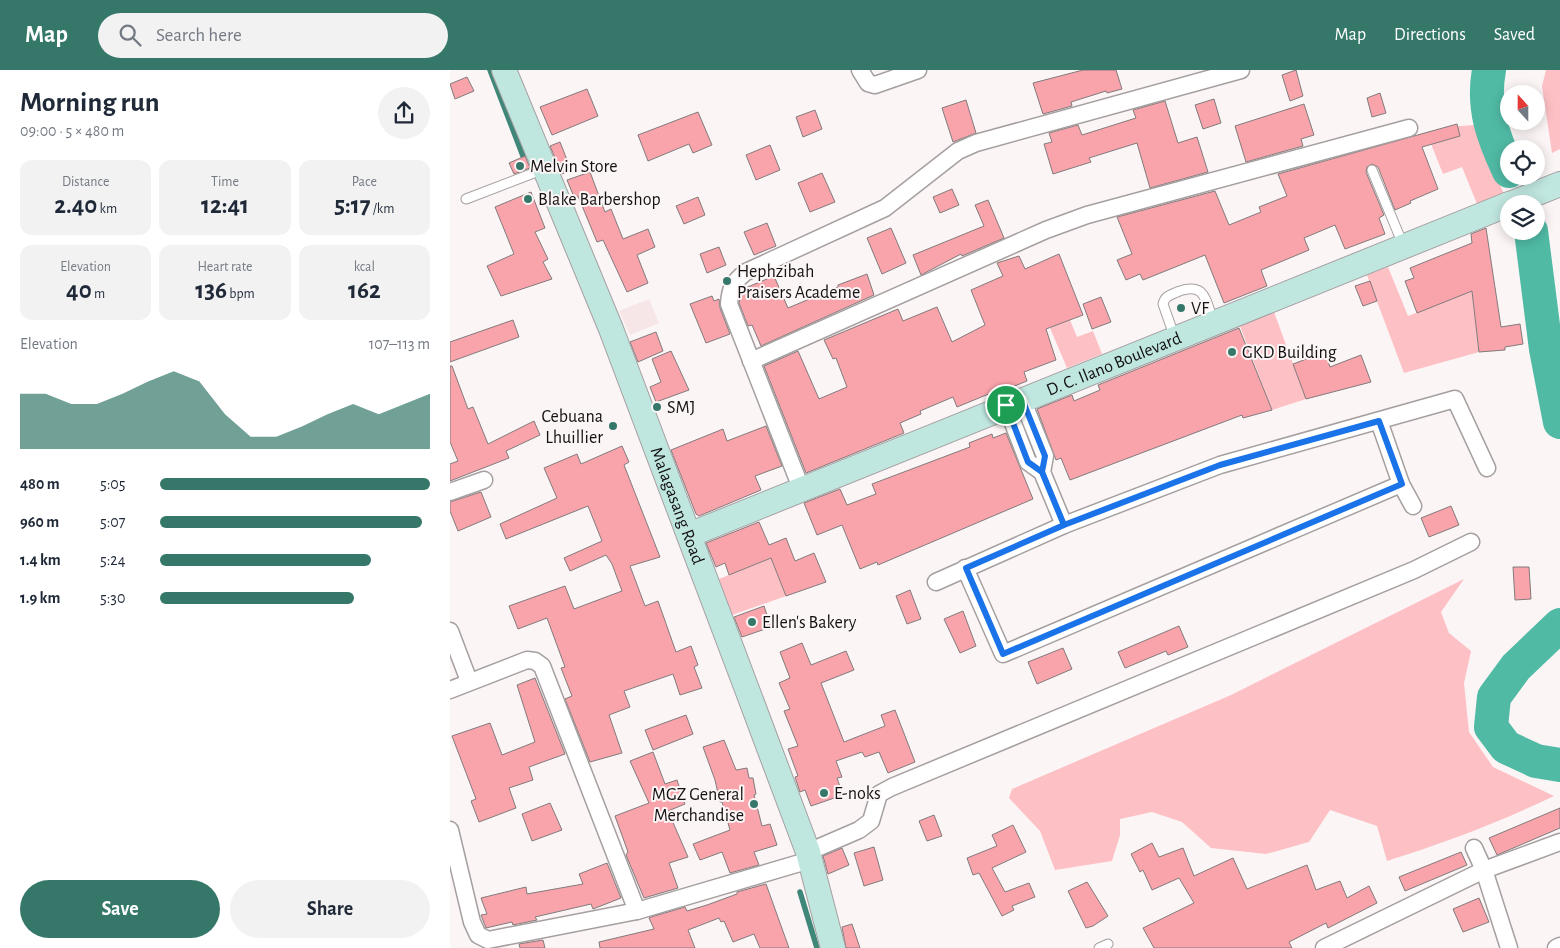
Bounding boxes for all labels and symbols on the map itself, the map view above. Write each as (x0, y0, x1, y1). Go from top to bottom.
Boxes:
north arrow (1500, 85, 1545, 130)
place label: Melvin Store (530, 158, 618, 176)
marker: Melvin Store (514, 160, 526, 172)
place label: Blake Barbershop (538, 191, 661, 209)
marker: Blake Barbershop (522, 193, 534, 205)
place label: Hephzibah Praisers Academe (737, 263, 860, 302)
marker: Hephzibah Praisers Academe (721, 275, 733, 287)
place label: VF (1191, 300, 1209, 318)
marker: VF (1175, 302, 1187, 314)
street label: D. C. Ilano Boulevard (1044, 329, 1184, 400)
place label: GKD Building (1242, 344, 1337, 362)
marker: GKD Building (1226, 346, 1238, 358)
pin (985, 384, 1027, 426)
place label: SMJ (667, 399, 695, 417)
marker: SMJ (651, 401, 663, 413)
place label: Cebuana Lhuillier (542, 408, 603, 447)
marker: Cebuana Lhuillier (607, 420, 619, 432)
street label: Malagasang Road (646, 445, 707, 567)
place label: Ellen's Bakery (762, 614, 857, 632)
marker: Ellen's Bakery (746, 616, 758, 628)
place label: E-noks (834, 785, 881, 803)
place label: MGZ General Merchandise (652, 786, 744, 825)
marker: E-noks (818, 787, 830, 799)
marker: MGZ General Merchandise (748, 798, 760, 810)

